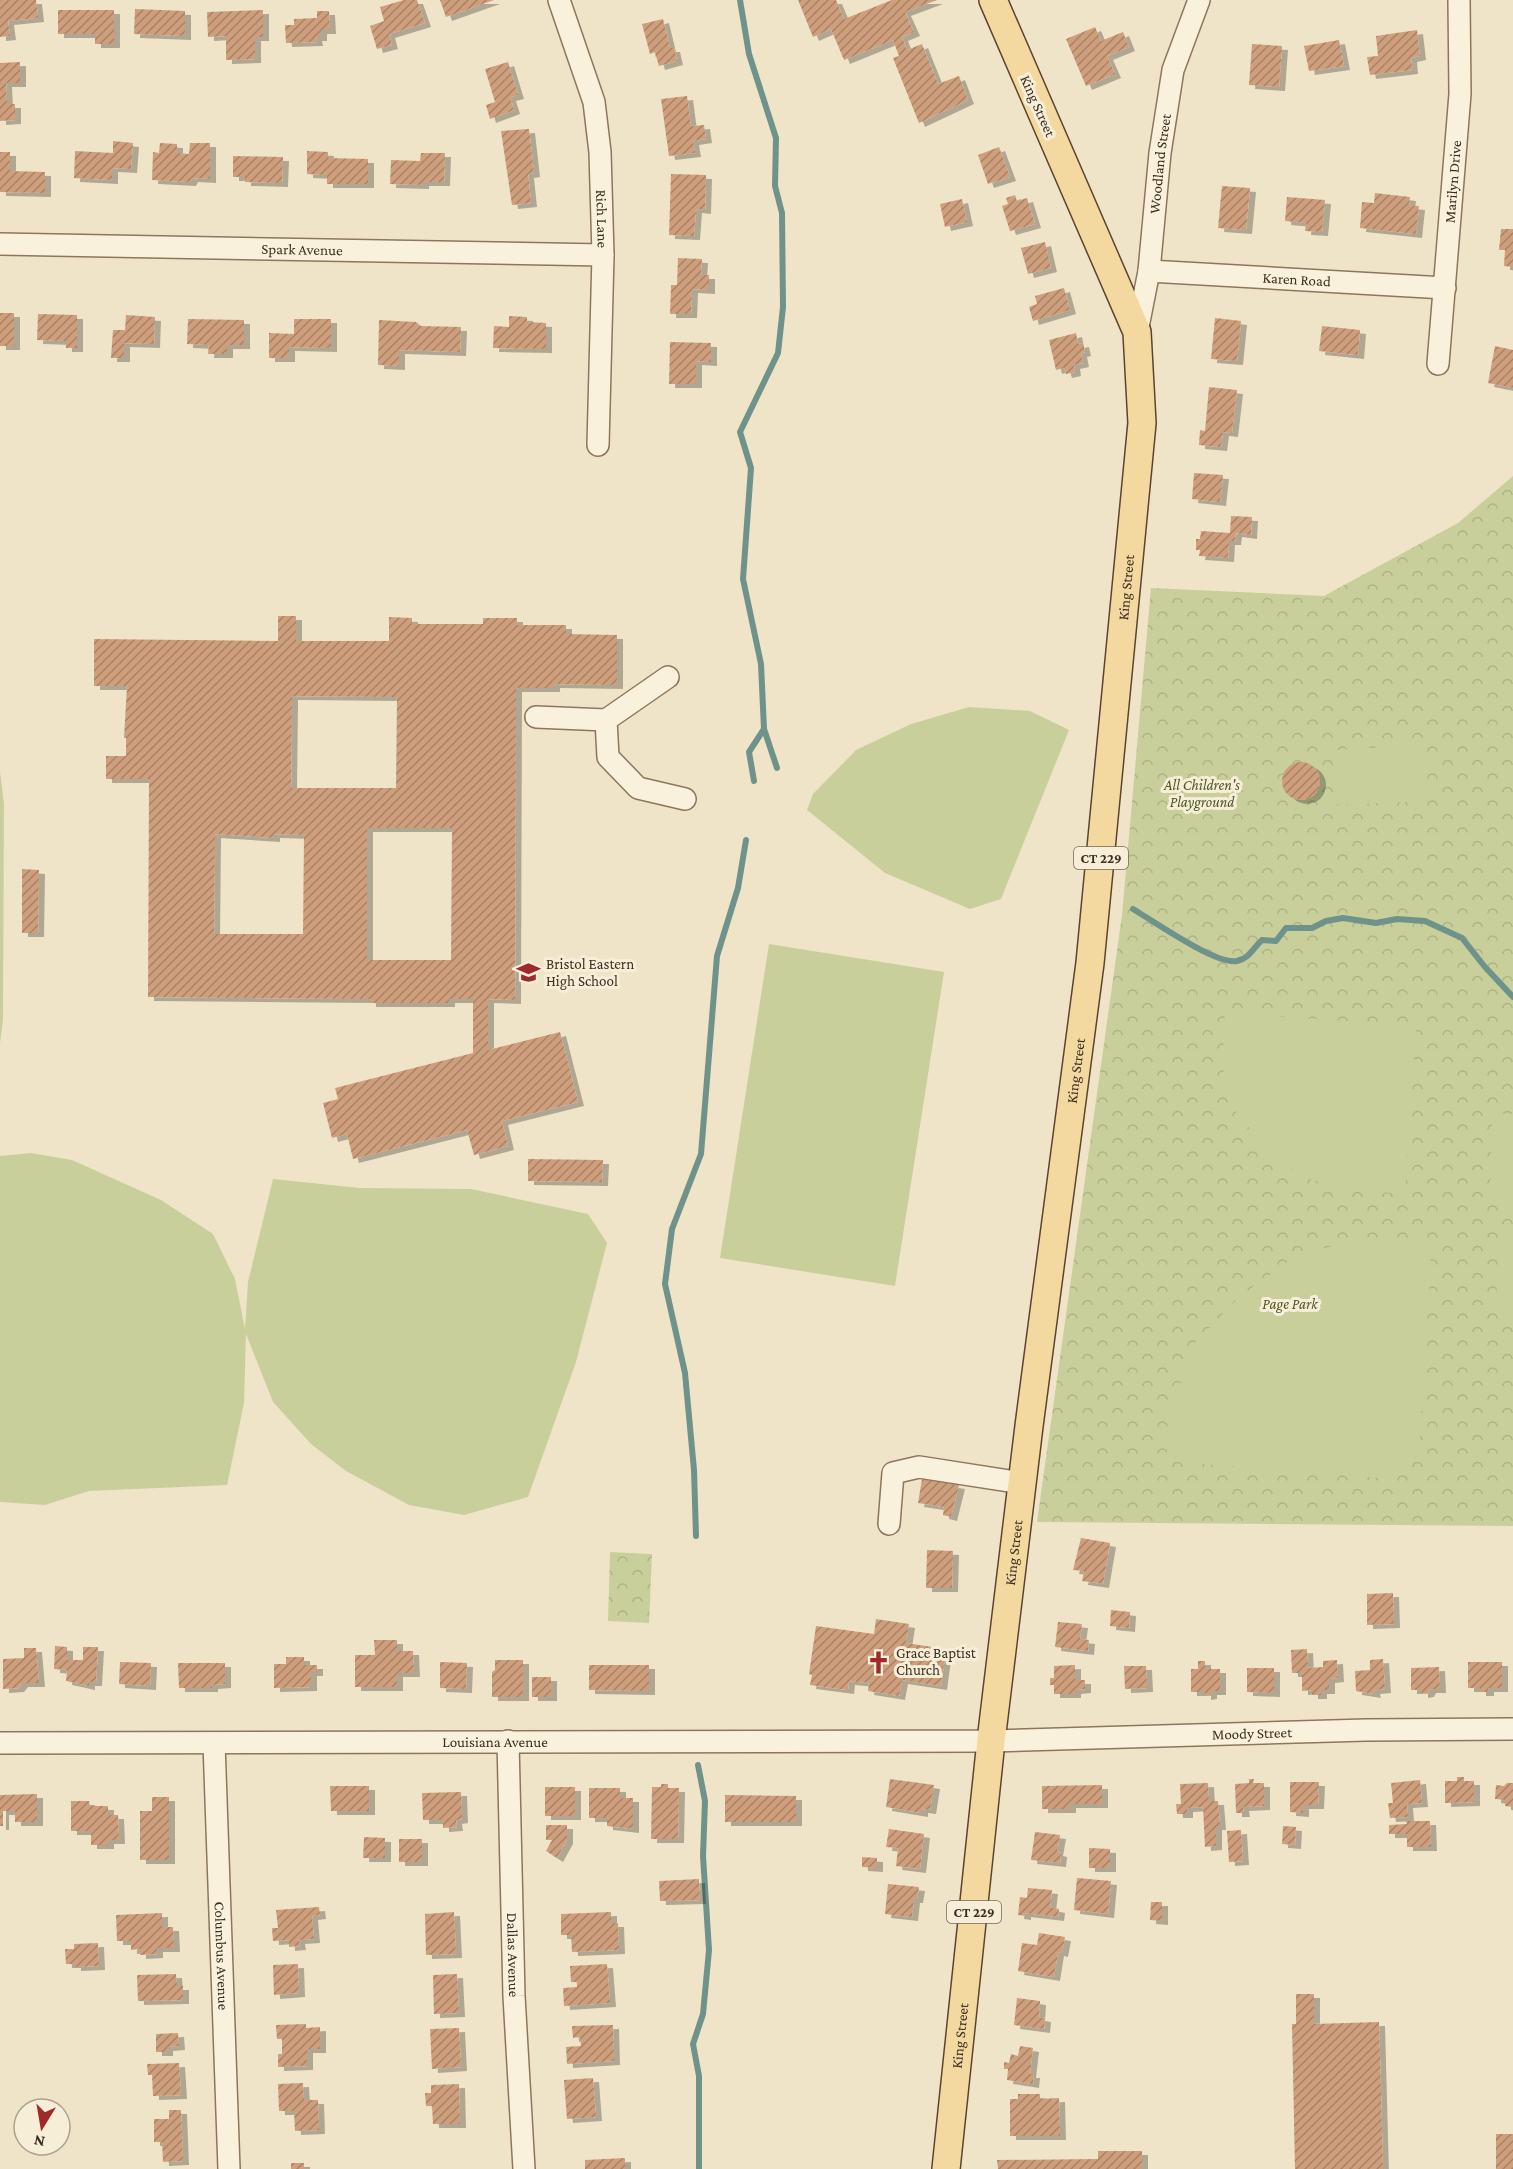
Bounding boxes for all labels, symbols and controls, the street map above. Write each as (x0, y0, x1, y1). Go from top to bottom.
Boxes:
street label: King Street (1016, 73, 1059, 141)
street label: Woodland Street (1146, 111, 1174, 215)
street label: Marilyn Drive (1442, 139, 1464, 224)
street label: Rich Lane (593, 189, 611, 249)
street label: Spark Avenue (261, 241, 343, 258)
street label: Karen Road (1262, 270, 1331, 289)
street label: King Street (1115, 553, 1137, 621)
park label: All Children's Playground (1163, 777, 1240, 811)
road number: CT 229 (1074, 847, 1128, 869)
place label: Bristol Eastern High School (546, 956, 634, 990)
school or university icon: Bristol Eastern High School (515, 960, 541, 986)
street label: King Street (1064, 1036, 1088, 1104)
park label: Page Park (1262, 1296, 1319, 1313)
street label: King Street (1002, 1518, 1026, 1586)
place label: Grace Baptist Church (896, 1645, 977, 1678)
church icon: Grace Baptist Church (865, 1649, 891, 1675)
street label: Moody Street (1212, 1724, 1293, 1743)
street label: Louisiana Avenue (442, 1734, 548, 1750)
street label: Columbus Avenue (212, 1901, 231, 2011)
road number: CT 229 (947, 1901, 1001, 1923)
street label: Dallas Avenue (504, 1912, 522, 1998)
street label: King Street (949, 2001, 972, 2069)
north arrow (12, 2097, 72, 2157)
text: N (32, 2132, 46, 2151)

